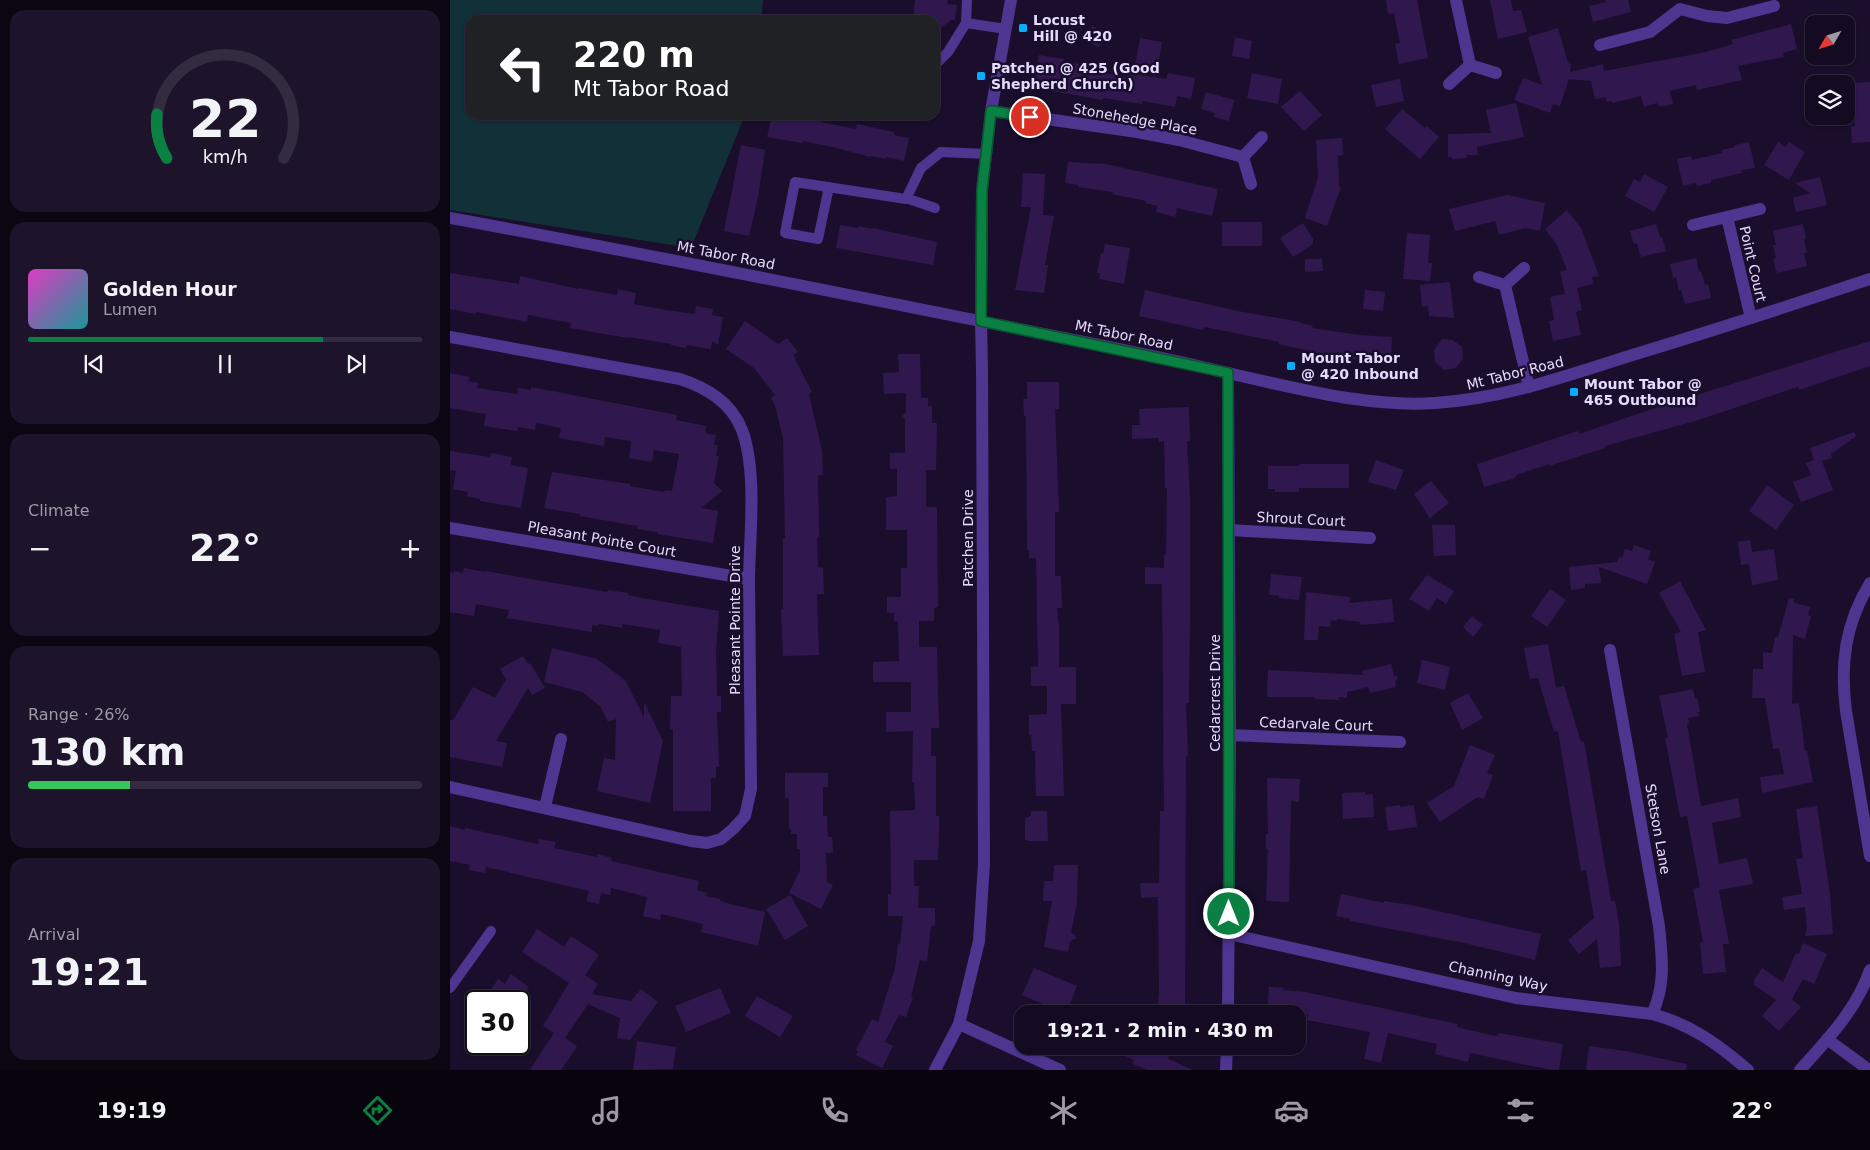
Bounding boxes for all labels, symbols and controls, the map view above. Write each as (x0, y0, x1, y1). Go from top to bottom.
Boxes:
place label: Locust Hill @ 420 (1033, 12, 1112, 44)
north arrow (1805, 15, 1855, 65)
map controls (1805, 15, 1855, 125)
marker: Locust Hill @ 420 (1017, 22, 1029, 34)
icon: left (490, 35, 555, 100)
text: 220 m (573, 35, 695, 75)
place label: Patchen @ 425 (Good Shepherd Church) (991, 60, 1160, 92)
marker: Patchen @ 425 (Good Shepherd Church) (975, 70, 987, 82)
button: layers (1805, 75, 1855, 125)
text: Mt Tabor Road (573, 76, 730, 101)
text: 22 (189, 89, 261, 149)
pin (1009, 96, 1051, 138)
street label: Stonehedge Place (1072, 100, 1198, 138)
icon: arrive (1016, 103, 1044, 131)
text: km/h (202, 146, 248, 167)
street label: Point Court (1736, 224, 1770, 304)
street label: Mt Tabor Road (676, 238, 776, 272)
text: Golden Hour (103, 278, 237, 300)
text: Lumen (103, 300, 157, 319)
street label: Mt Tabor Road (1074, 317, 1174, 353)
icon: previous (80, 350, 108, 378)
icon: pause (211, 350, 239, 378)
icon: next (342, 350, 370, 378)
place label: Mount Tabor @ 420 Inbound (1301, 350, 1419, 382)
street label: Mt Tabor Road (1465, 353, 1565, 393)
marker: Mount Tabor @ 420 Inbound (1285, 360, 1297, 372)
place label: Mount Tabor @ 465 Outbound (1584, 376, 1702, 408)
marker: Mount Tabor @ 465 Outbound (1568, 386, 1580, 398)
street label: Patchen Drive (960, 489, 976, 587)
text: Climate (28, 501, 90, 520)
street label: Shrout Court (1256, 509, 1346, 529)
street label: Pleasant Pointe Court (527, 518, 678, 560)
text: 22° (189, 526, 261, 570)
text: − (28, 532, 51, 565)
text: + (399, 532, 422, 565)
street label: Pleasant Pointe Drive (727, 545, 743, 695)
street label: Cedarcrest Drive (1207, 634, 1223, 752)
text: Range · 26% (28, 705, 130, 724)
street label: Cedarvale Court (1259, 714, 1374, 734)
text: 130 km (28, 730, 185, 774)
street label: Stetson Lane (1642, 783, 1674, 875)
position arrow (1202, 887, 1254, 939)
text: Arrival (28, 925, 80, 944)
text: 19:21 (28, 950, 149, 994)
street label: Channing Way (1447, 958, 1549, 994)
speed limit sign: 30 (465, 990, 530, 1055)
text: 19:21 · 2 min · 430 m (1046, 1019, 1274, 1041)
icon: directions (360, 1093, 395, 1128)
icon: music (589, 1093, 624, 1128)
icon: phone (817, 1093, 852, 1128)
icon: climate (1046, 1093, 1081, 1128)
icon: car (1274, 1093, 1309, 1128)
icon: filters (1503, 1093, 1538, 1128)
text: 19:19 (97, 1098, 167, 1123)
text: 22° (1732, 1098, 1773, 1123)

